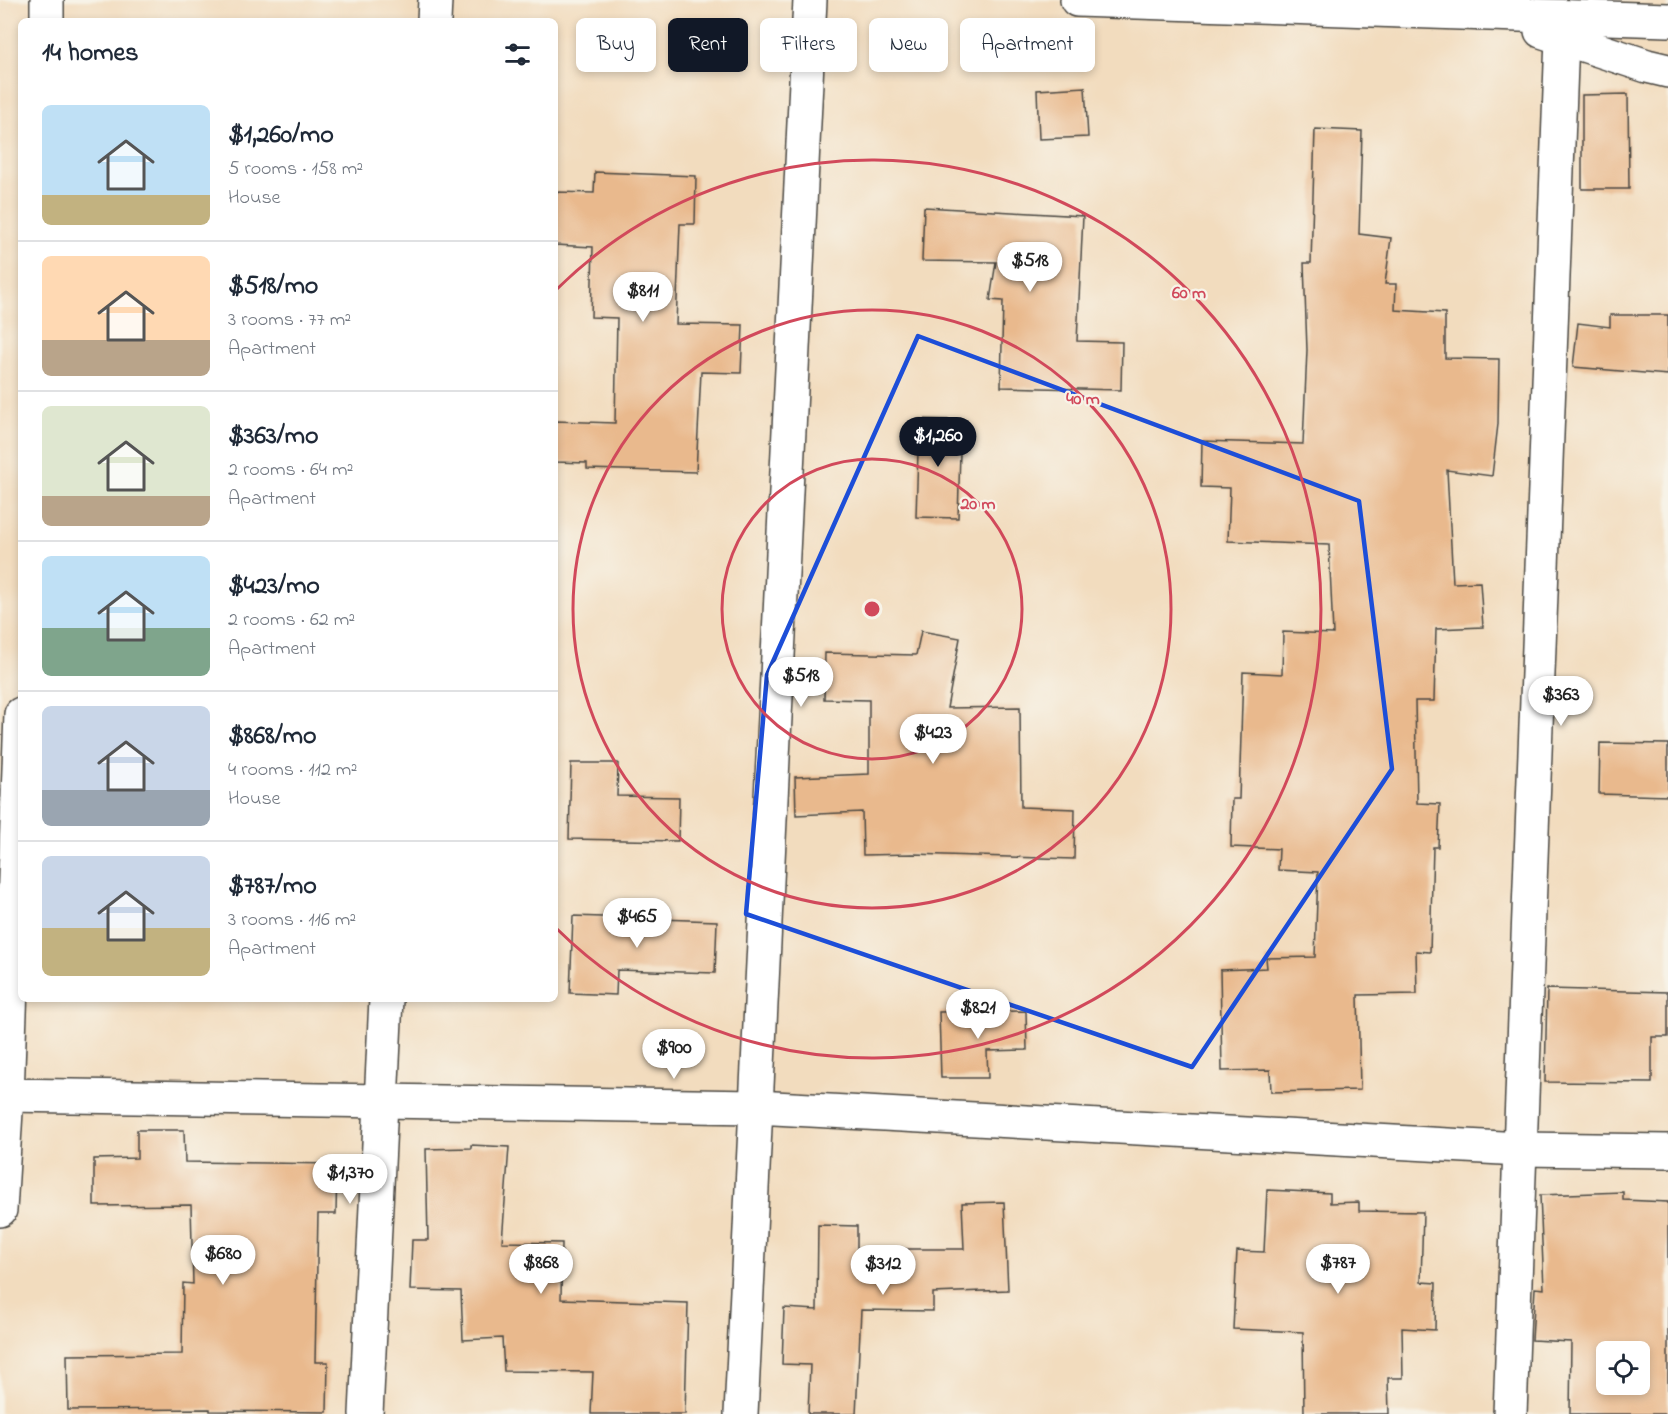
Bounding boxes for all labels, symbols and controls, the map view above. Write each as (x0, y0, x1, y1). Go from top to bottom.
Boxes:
chip: Buy (576, 18, 656, 72)
chip: Rent (668, 18, 748, 72)
chip: Filters (760, 18, 857, 72)
chip: New (869, 18, 948, 72)
chip: Apartment (960, 18, 1095, 72)
text: 14 homes (42, 35, 138, 73)
icon: filters (501, 38, 534, 71)
text: $1,260/mo (228, 117, 334, 155)
icon: home (90, 129, 162, 201)
text: 5 rooms · 158 m² (228, 155, 363, 184)
text: House (228, 184, 281, 213)
pin: $518 (994, 242, 1066, 293)
text: $518 (1011, 247, 1049, 276)
text: $518/mo (228, 268, 318, 306)
pin: $811 (607, 272, 679, 323)
text: $811 (627, 277, 659, 306)
icon: home (90, 280, 162, 352)
text: 60 m (1172, 281, 1206, 307)
text: 3 rooms · 77 m² (228, 306, 351, 335)
text: Apartment (228, 335, 316, 364)
text: 40 m (1066, 387, 1100, 413)
pin: $1,260 (889, 417, 987, 468)
text: $363/mo (228, 418, 318, 456)
text: $1,260 (913, 422, 963, 451)
icon: home (90, 430, 162, 502)
text: 2 rooms · 64 m² (228, 456, 353, 485)
text: Apartment (228, 485, 316, 514)
text: 20 m (959, 492, 996, 518)
text: $423/mo (228, 568, 320, 606)
icon: home (90, 580, 162, 652)
centre of rings (862, 599, 882, 619)
text: 2 rooms · 62 m² (228, 606, 355, 635)
text: Apartment (228, 635, 316, 664)
pin: $518 (765, 657, 837, 708)
text: $518 (782, 662, 820, 691)
pin: $363 (1525, 676, 1597, 727)
text: $363 (1542, 681, 1580, 710)
pin: $423 (897, 714, 969, 765)
text: $868/mo (228, 718, 316, 756)
text: $423 (914, 719, 952, 748)
icon: home (90, 730, 162, 802)
text: 4 rooms · 112 m² (228, 756, 357, 785)
text: House (228, 785, 281, 814)
text: $787/mo (228, 868, 317, 906)
icon: home (90, 880, 162, 952)
pin: $465 (601, 898, 673, 949)
text: $465 (617, 903, 657, 932)
text: 3 rooms · 116 m² (228, 906, 356, 935)
text: Apartment (228, 935, 316, 964)
pin: $821 (942, 989, 1014, 1040)
text: $821 (960, 994, 996, 1023)
pin: $900 (638, 1029, 710, 1080)
text: $900 (656, 1034, 692, 1063)
pin: $1,370 (301, 1154, 399, 1205)
text: $1,370 (326, 1159, 374, 1188)
pin: $680 (187, 1235, 259, 1286)
text: $680 (204, 1240, 242, 1269)
pin: $868 (505, 1244, 577, 1295)
pin: $787 (1302, 1244, 1374, 1295)
pin: $312 (847, 1245, 919, 1296)
text: $868 (523, 1249, 559, 1278)
text: $787 (1320, 1249, 1356, 1278)
text: $312 (865, 1250, 901, 1279)
map controls (1596, 1341, 1650, 1395)
button: locate (1596, 1341, 1650, 1395)

